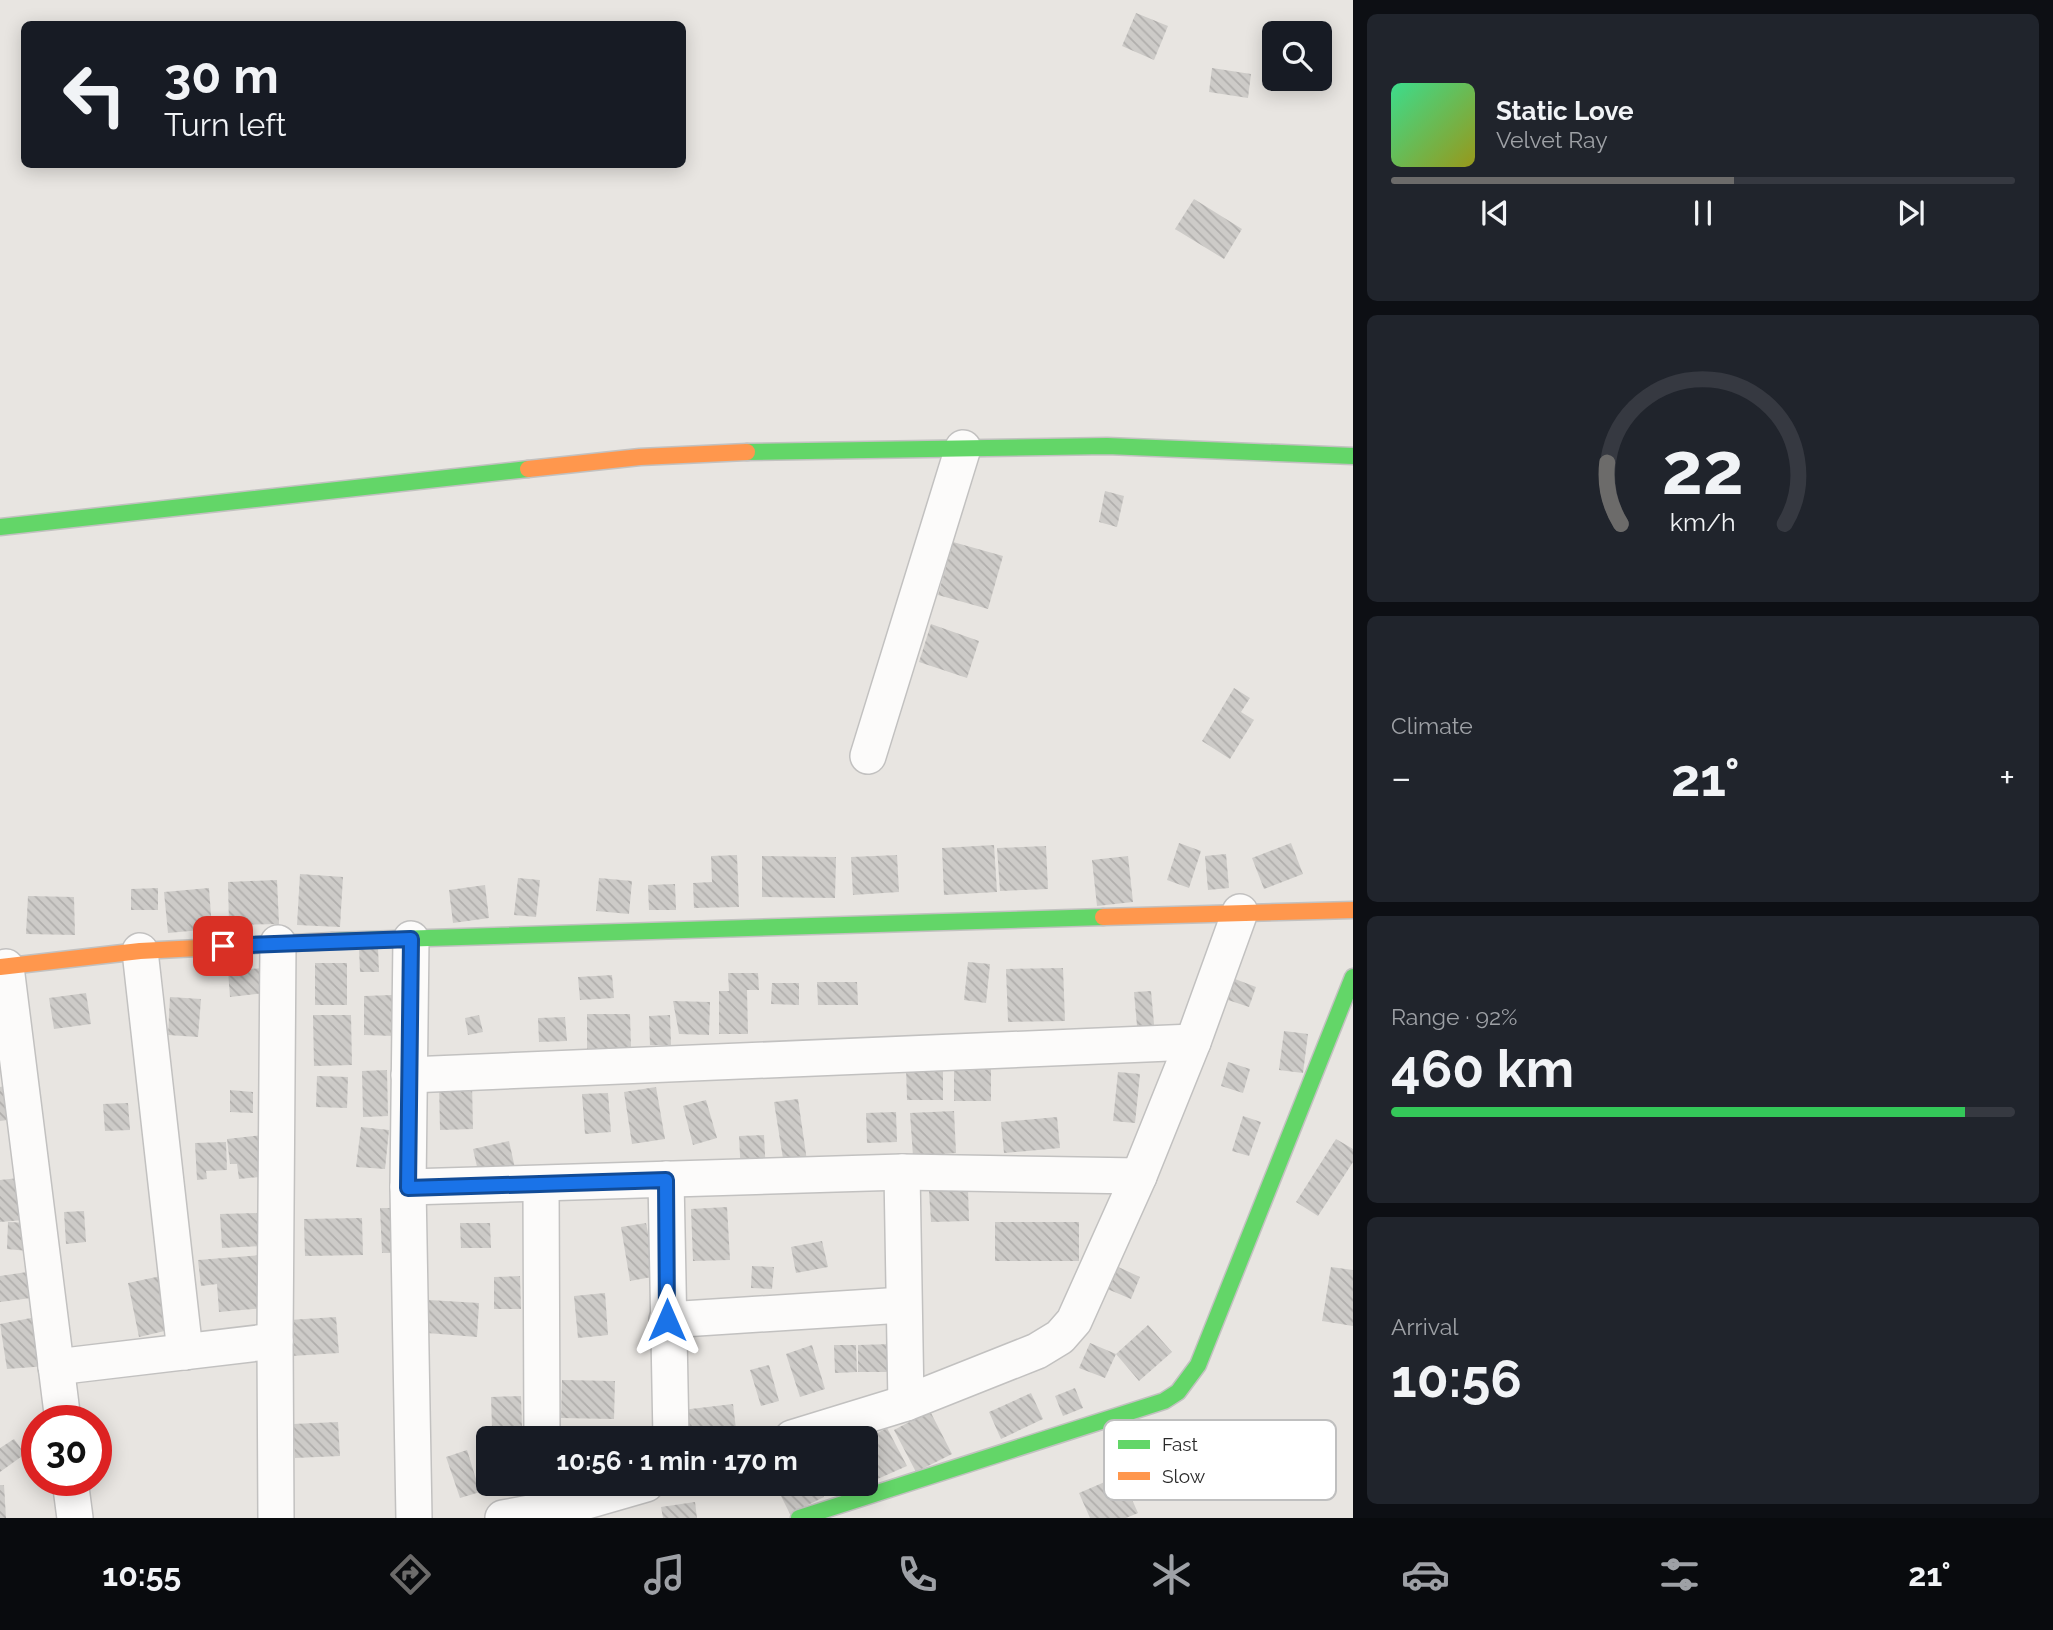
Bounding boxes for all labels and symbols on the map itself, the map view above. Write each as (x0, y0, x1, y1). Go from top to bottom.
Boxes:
pin (193, 916, 253, 976)
position arrow (630, 1283, 704, 1357)
speed limit sign: 30 (21, 1405, 112, 1496)
legend (1104, 1420, 1336, 1500)
text: Fast (1162, 1433, 1198, 1455)
text: Slow (1162, 1465, 1206, 1487)

